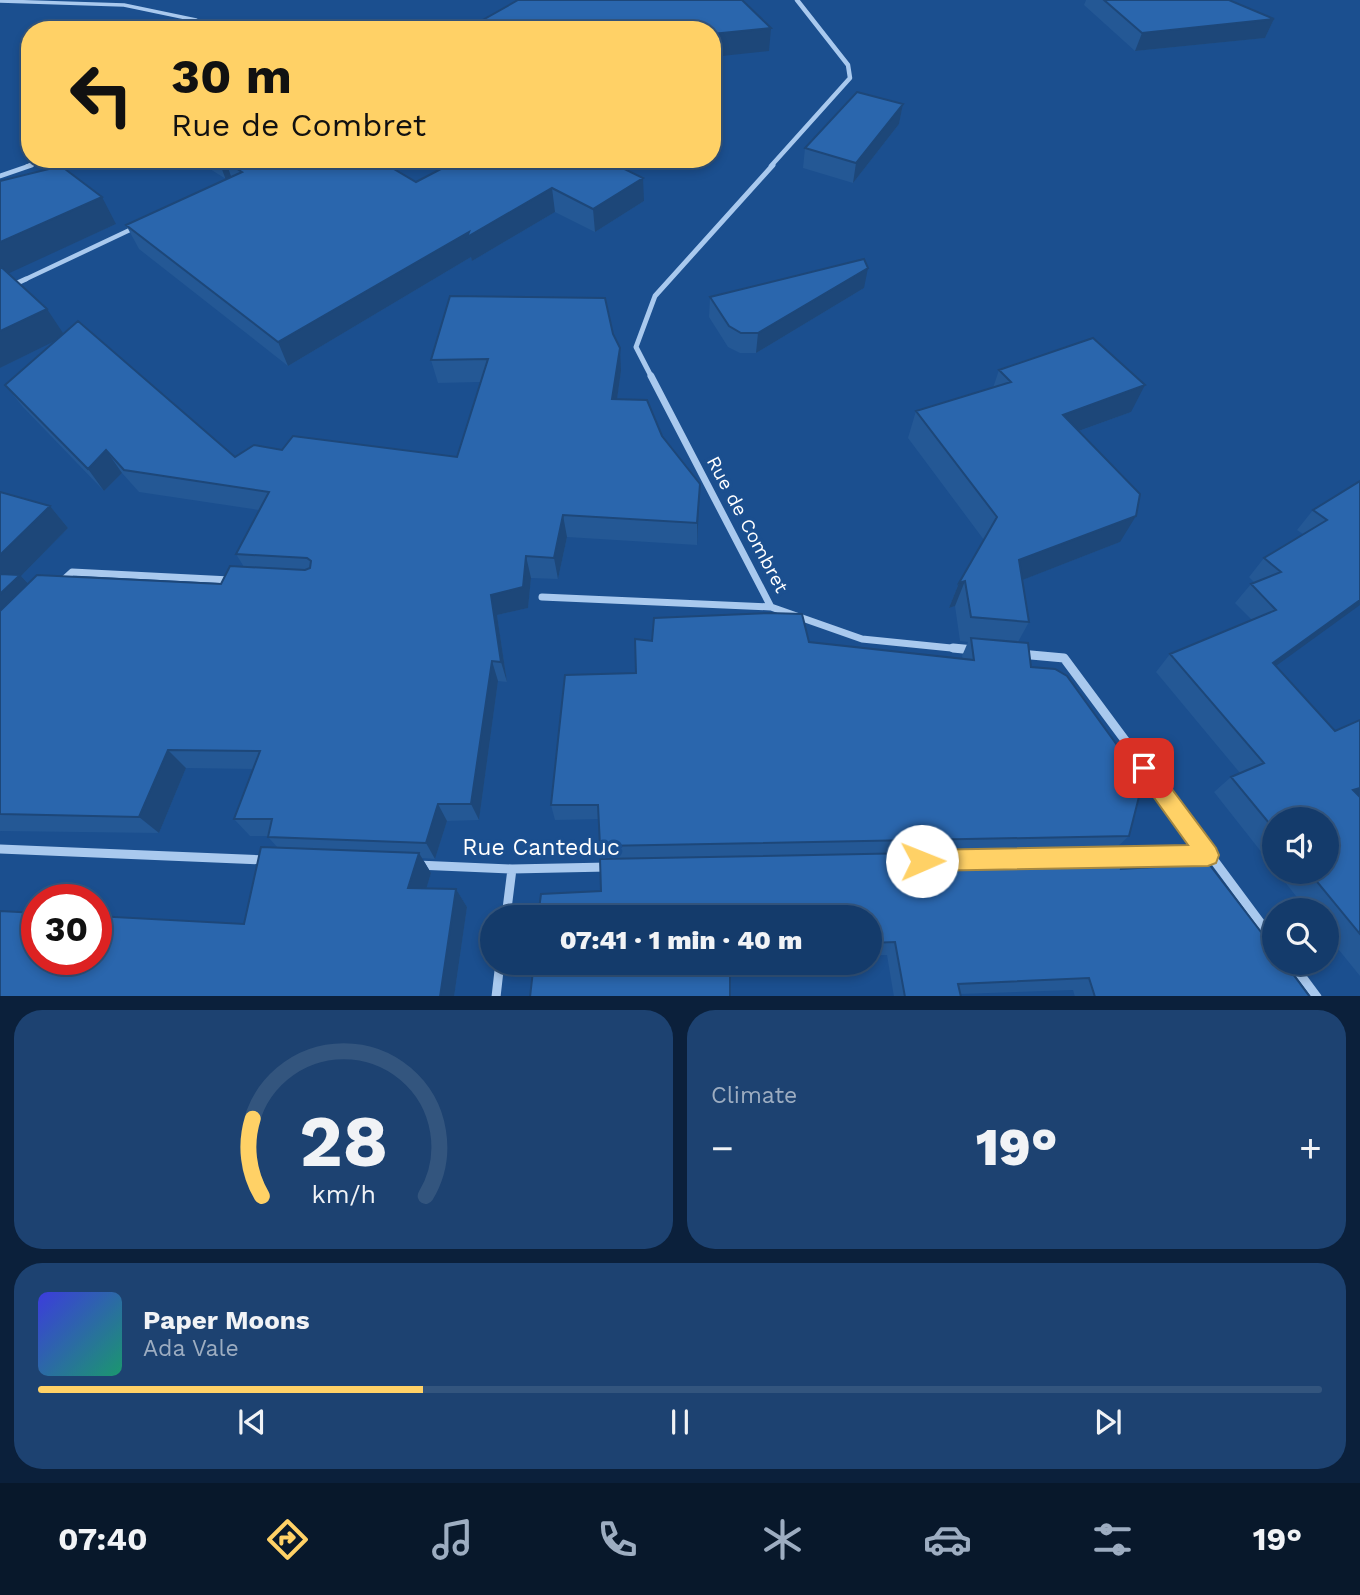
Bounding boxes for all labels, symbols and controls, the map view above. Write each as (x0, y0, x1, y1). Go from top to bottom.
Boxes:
text: 30 m (171, 47, 292, 105)
icon: left (56, 49, 147, 140)
text: Rue de Combret (171, 106, 426, 144)
street label: Rue de Combret (702, 452, 793, 597)
pin (1114, 738, 1174, 798)
icon: arrive (1125, 749, 1163, 787)
map controls (1262, 807, 1339, 975)
button: sound (1262, 807, 1339, 884)
position arrow (885, 824, 959, 898)
street label: Rue Canteduc (462, 834, 620, 861)
speed limit sign: 30 (21, 884, 112, 975)
button: search (1262, 898, 1339, 975)
text: 07:41 · 1 min · 40 m (560, 925, 802, 955)
text: Climate (711, 1082, 797, 1109)
text: 28 (299, 1098, 388, 1184)
text: 19° (976, 1117, 1057, 1178)
text: − (711, 1126, 734, 1170)
text: + (1299, 1126, 1322, 1170)
text: km/h (311, 1179, 376, 1208)
text: Paper Moons (143, 1305, 310, 1335)
text: Ada Vale (143, 1335, 239, 1362)
icon: previous (233, 1403, 271, 1441)
icon: pause (661, 1403, 699, 1441)
icon: next (1089, 1403, 1127, 1441)
icon: directions (263, 1515, 312, 1564)
icon: music (428, 1515, 477, 1564)
icon: phone (593, 1515, 642, 1564)
icon: climate (758, 1515, 807, 1564)
icon: car (923, 1515, 972, 1564)
icon: filters (1088, 1515, 1137, 1564)
text: 07:40 (58, 1520, 148, 1558)
text: 19° (1253, 1520, 1302, 1558)

